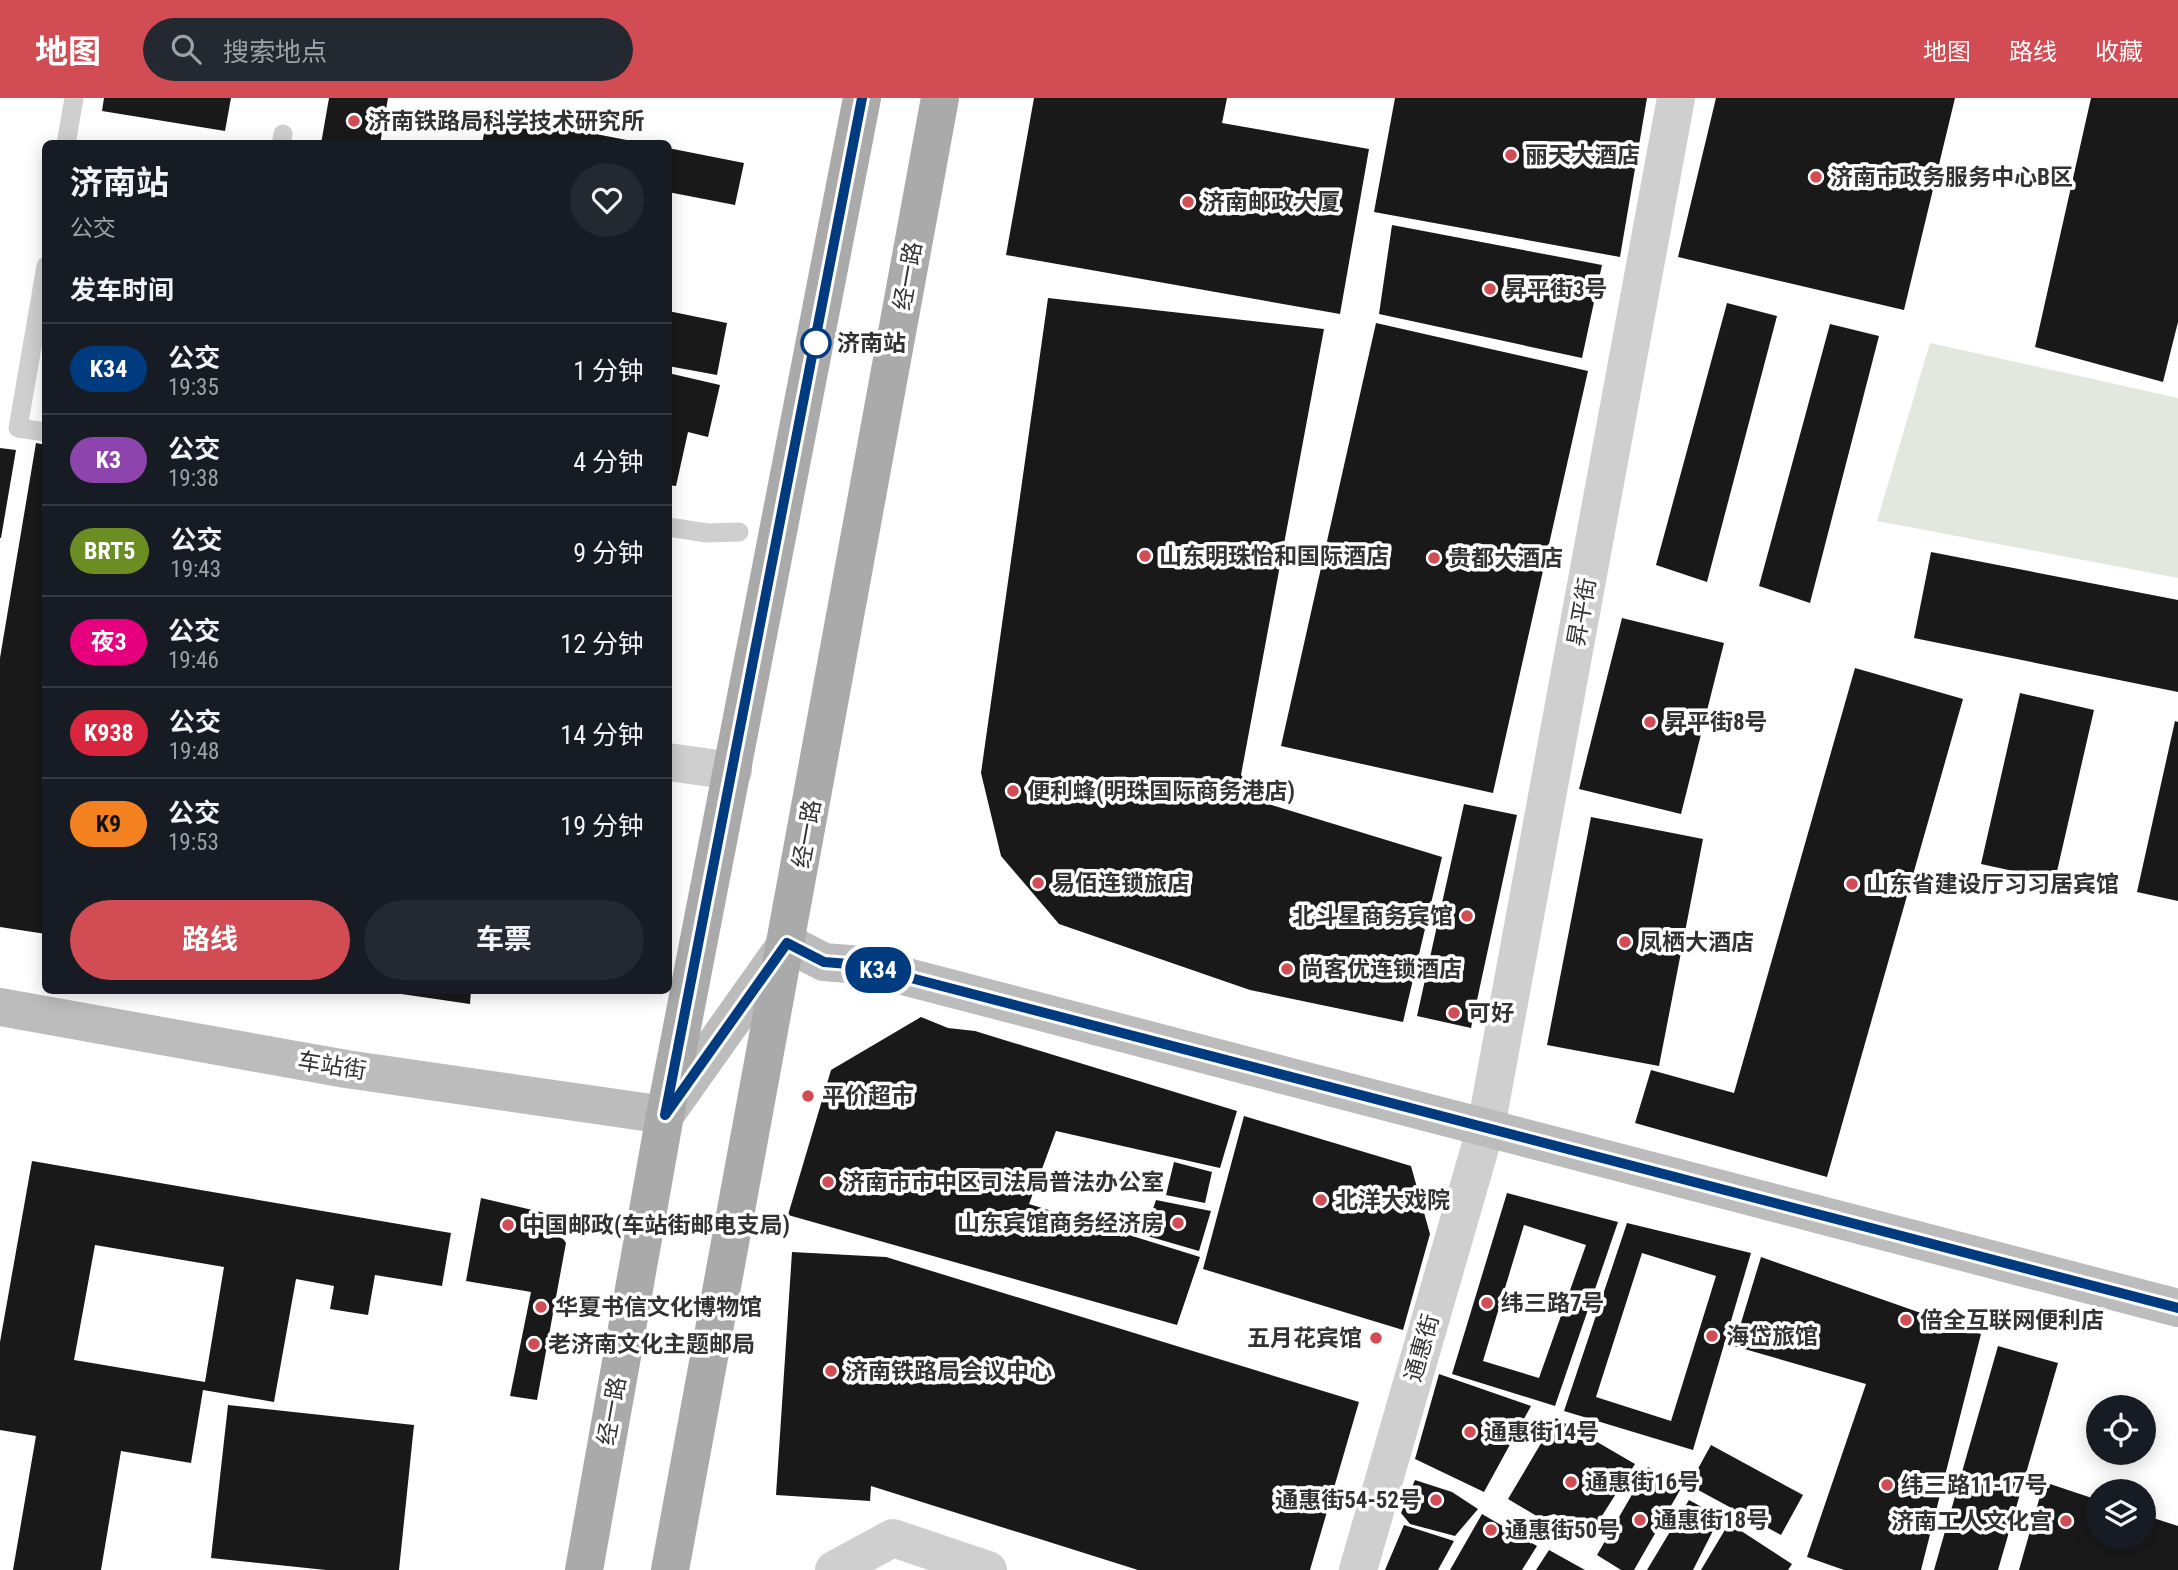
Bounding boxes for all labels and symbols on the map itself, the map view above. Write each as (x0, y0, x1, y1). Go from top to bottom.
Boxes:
place label: 济南铁路局科学技术研究所 (368, 108, 644, 135)
marker: 济南铁路局科学技术研究所 (346, 113, 362, 129)
place label: 丽天大酒店 (1525, 142, 1640, 169)
marker: 丽天大酒店 (1503, 147, 1519, 163)
place label: 济南市政务服务中心B区 (1830, 164, 2073, 191)
marker: 济南市政务服务中心B区 (1808, 169, 1824, 185)
place label: 济南邮政大厦 (1202, 189, 1340, 216)
marker: 济南邮政大厦 (1180, 194, 1196, 210)
street label: 经一路 (889, 240, 927, 312)
place label: 昇平街3号 (1504, 276, 1608, 303)
marker: 昇平街3号 (1482, 281, 1498, 297)
marker: 济南站 (801, 328, 831, 358)
place label: 济南站 (837, 330, 906, 357)
place label: 山东明珠怡和国际酒店 (1159, 543, 1389, 570)
place label: 贵都大酒店 (1448, 545, 1563, 572)
marker: 山东明珠怡和国际酒店 (1137, 548, 1153, 564)
marker: 贵都大酒店 (1426, 550, 1442, 566)
street label: 昇平街 (1563, 576, 1601, 648)
place label: 昇平街8号 (1664, 709, 1768, 736)
marker: 昇平街8号 (1642, 714, 1658, 730)
place label: 便利蜂(明珠国际商务港店) (1027, 778, 1295, 805)
marker: 便利蜂(明珠国际商务港店) (1005, 783, 1021, 799)
street label: 经一路 (788, 798, 826, 870)
place label: 易佰连锁旅店 (1052, 870, 1190, 897)
place label: 山东省建设厅习习居宾馆 (1866, 871, 2119, 898)
marker: 易佰连锁旅店 (1030, 875, 1046, 891)
marker: 山东省建设厅习习居宾馆 (1844, 876, 1860, 892)
place label: 北斗星商务宾馆 (1292, 903, 1453, 930)
marker: 北斗星商务宾馆 (1459, 908, 1475, 924)
place label: 凤栖大酒店 (1639, 929, 1754, 956)
marker: 凤栖大酒店 (1617, 934, 1633, 950)
line badge: K34 (838, 947, 918, 993)
place label: 尚客优连锁酒店 (1301, 956, 1462, 983)
marker: 尚客优连锁酒店 (1279, 961, 1295, 977)
place label: 可好 (1468, 1000, 1514, 1027)
marker: 可好 (1446, 1005, 1462, 1021)
street label: 车站街 (296, 1047, 368, 1085)
place label: 平价超市 (822, 1083, 914, 1110)
marker: 平价超市 (800, 1088, 816, 1104)
place label: 济南市市中区司法局普法办公室 (842, 1169, 1164, 1196)
marker: 济南市市中区司法局普法办公室 (820, 1174, 836, 1190)
place label: 北洋大戏院 (1335, 1187, 1450, 1214)
marker: 北洋大戏院 (1313, 1192, 1329, 1208)
place label: 山东宾馆商务经济房 (957, 1210, 1164, 1237)
place label: 中国邮政(车站街邮电支局) (522, 1212, 790, 1239)
marker: 山东宾馆商务经济房 (1170, 1215, 1186, 1231)
marker: 中国邮政(车站街邮电支局) (500, 1217, 516, 1233)
place label: 纬三路7号 (1501, 1290, 1605, 1317)
place label: 华夏书信文化博物馆 (555, 1294, 762, 1321)
marker: 纬三路7号 (1479, 1295, 1495, 1311)
marker: 华夏书信文化博物馆 (533, 1299, 549, 1315)
place label: 倍全互联网便利店 (1920, 1307, 2104, 1334)
street label: 通惠街 (1400, 1311, 1444, 1385)
marker: 倍全互联网便利店 (1898, 1312, 1914, 1328)
place label: 海岱旅馆 (1726, 1323, 1818, 1350)
place label: 五月花宾馆 (1247, 1325, 1362, 1352)
marker: 海岱旅馆 (1704, 1328, 1720, 1344)
marker: 五月花宾馆 (1368, 1330, 1384, 1346)
place label: 老济南文化主题邮局 (548, 1331, 755, 1358)
marker: 老济南文化主题邮局 (526, 1336, 542, 1352)
place label: 济南铁路局会议中心 (845, 1358, 1052, 1385)
marker: 济南铁路局会议中心 (823, 1363, 839, 1379)
street label: 经一路 (593, 1375, 631, 1447)
place label: 通惠街14号 (1484, 1419, 1599, 1446)
marker: 通惠街14号 (1462, 1424, 1478, 1440)
place label: 通惠街16号 (1585, 1469, 1700, 1496)
place label: 纬三路11-17号 (1901, 1472, 2048, 1499)
marker: 通惠街16号 (1563, 1474, 1579, 1490)
marker: 纬三路11-17号 (1879, 1477, 1895, 1493)
place label: 通惠街54-52号 (1275, 1487, 1422, 1514)
marker: 通惠街54-52号 (1428, 1492, 1444, 1508)
place label: 通惠街18号 (1654, 1507, 1769, 1534)
place label: 济南工人文化宫 (1891, 1508, 2052, 1535)
marker: 通惠街18号 (1632, 1512, 1648, 1528)
marker: 济南工人文化宫 (2058, 1513, 2074, 1529)
place label: 通惠街50号 (1505, 1517, 1620, 1544)
marker: 通惠街50号 (1483, 1522, 1499, 1538)

